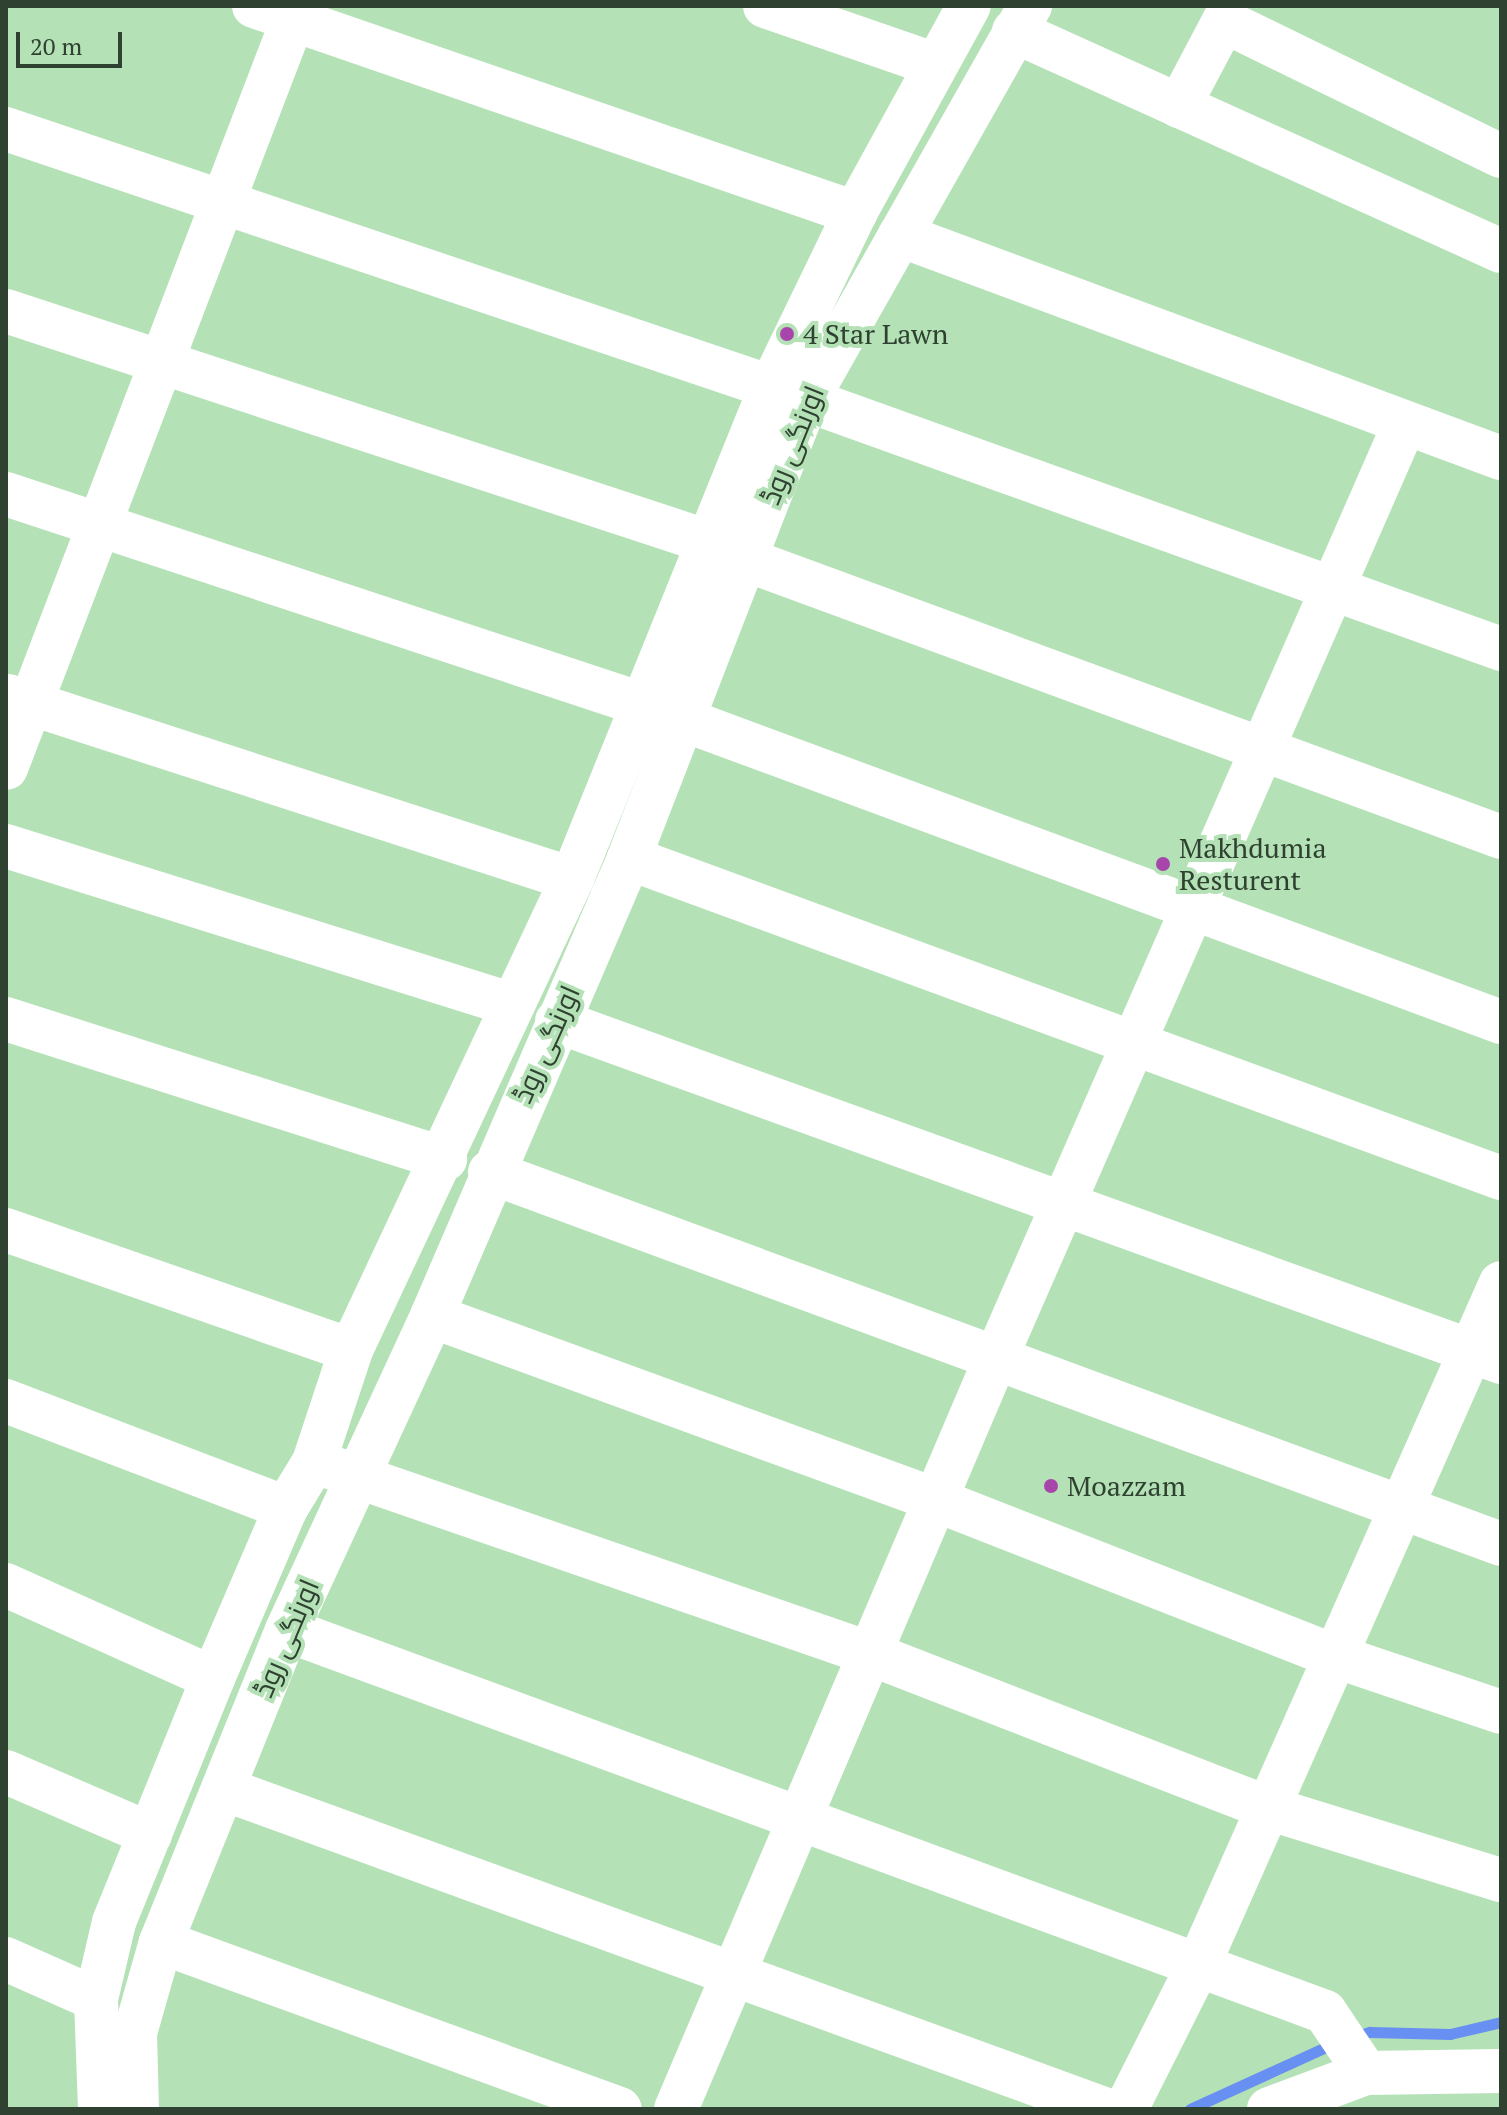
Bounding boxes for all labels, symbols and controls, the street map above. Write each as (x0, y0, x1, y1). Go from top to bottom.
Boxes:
scale bar (20, 16, 126, 66)
text: 20 m (30, 30, 82, 62)
place label: 4 Star Lawn (803, 317, 948, 351)
marker: 4 Star Lawn (778, 325, 796, 343)
street label: اورنگی روڈ (753, 381, 831, 509)
place label: Makhdumia Resturent (1179, 831, 1327, 897)
marker: Makhdumia Resturent (1154, 855, 1172, 873)
street label: اورنگی روڈ (505, 980, 587, 1108)
place label: Moazzam (1067, 1469, 1186, 1503)
marker: Moazzam (1042, 1477, 1060, 1495)
street label: اورنگی روڈ (246, 1574, 326, 1702)

